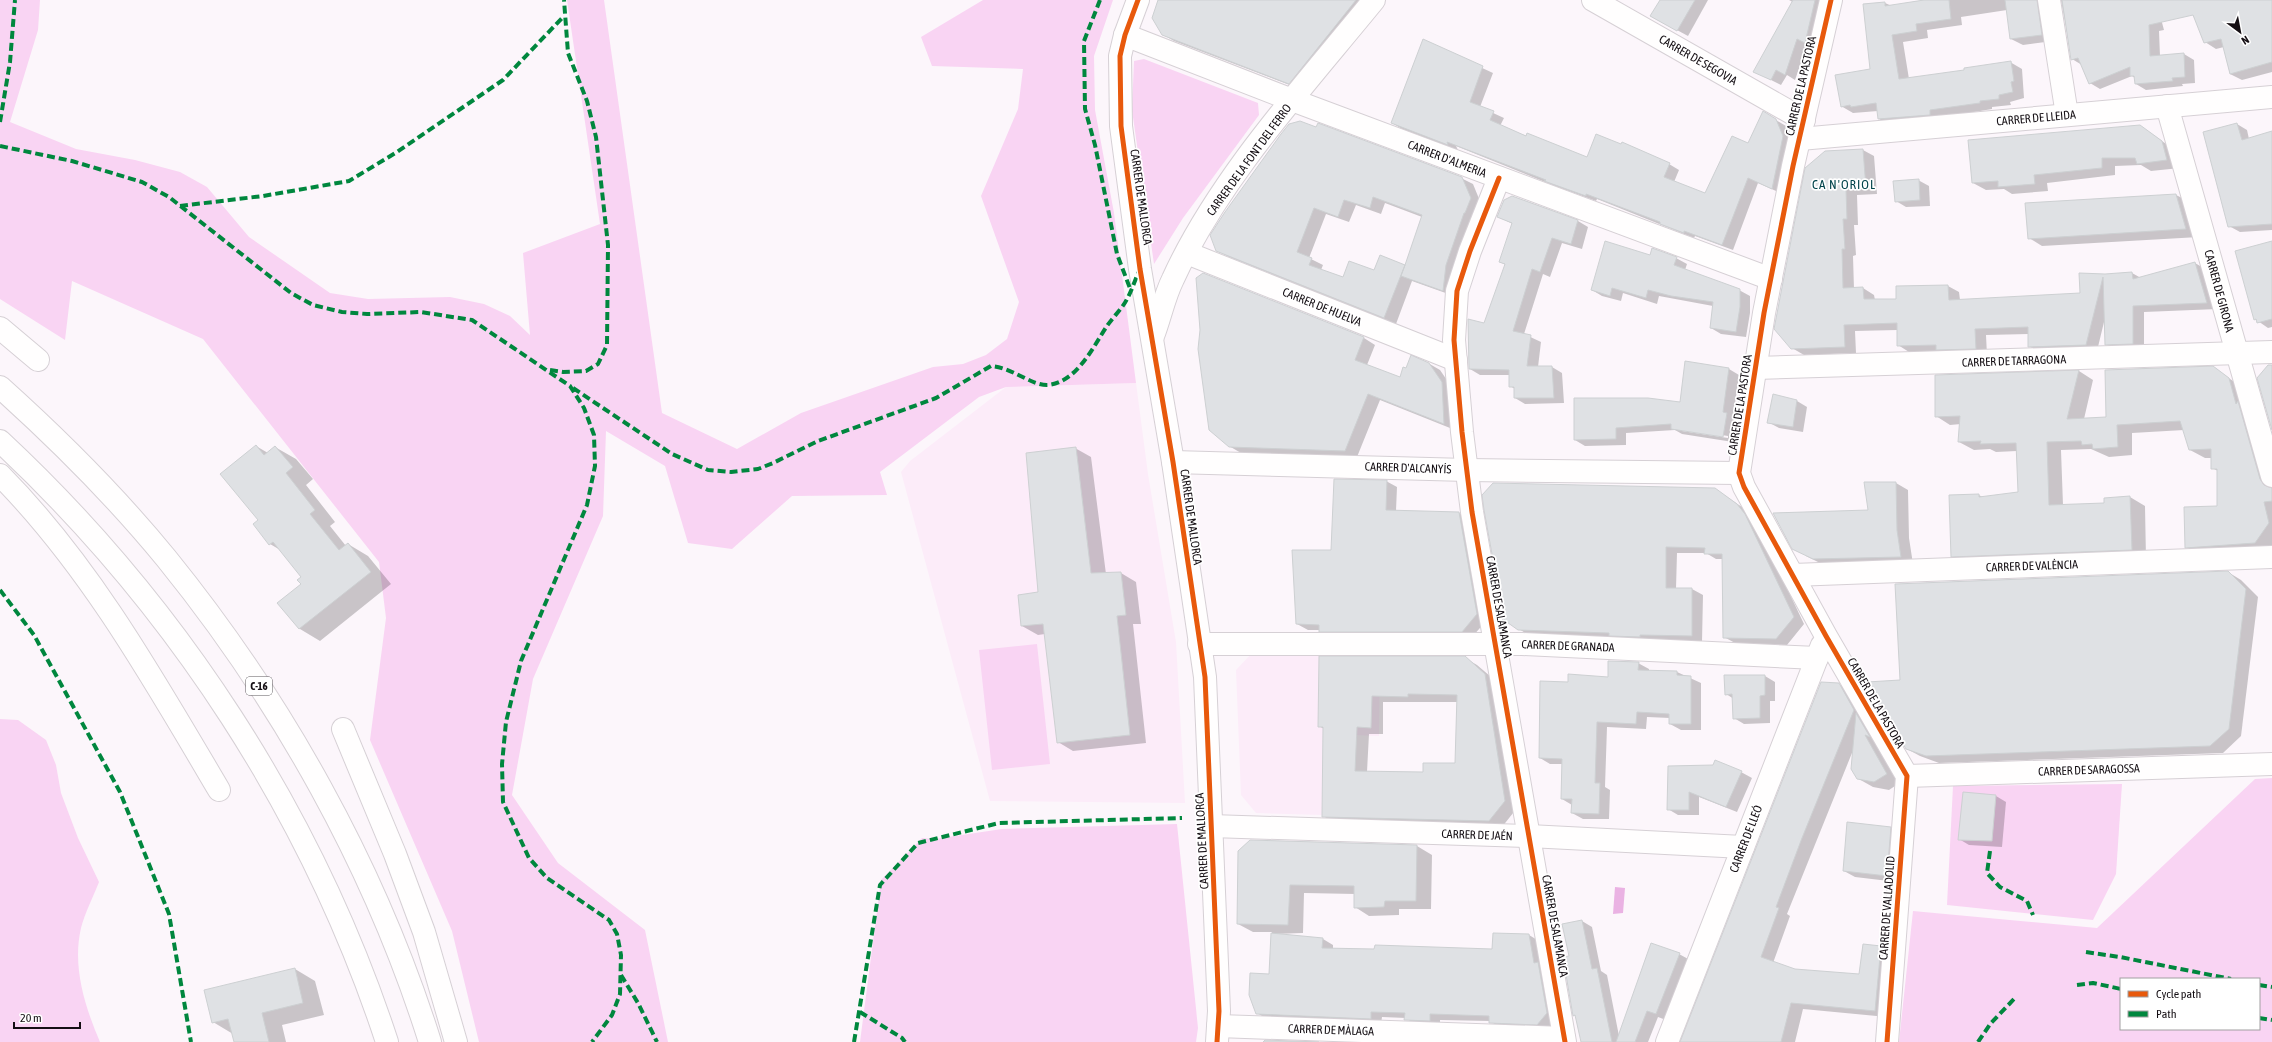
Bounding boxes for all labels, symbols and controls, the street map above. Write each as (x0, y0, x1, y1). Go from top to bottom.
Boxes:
north arrow (2220, 12, 2260, 52)
street label: CARRER DE SEGOVIA (1657, 32, 1740, 88)
text: N (2239, 34, 2251, 47)
street label: CARRER DE LA PASTORA (1783, 35, 1819, 137)
street label: CARRER DE LA FONT DEL FERRO (1204, 101, 1294, 219)
street label: CARRER DE LLEIDA (1996, 108, 2076, 128)
street label: CARRER D'ALMERIA (1406, 138, 1489, 181)
street label: CARRER DE MALLORCA (1127, 148, 1155, 246)
district label: CA N'ORIOL (1812, 177, 1876, 192)
street label: CARRER DE GIRONA (2201, 248, 2237, 334)
street label: CARRER DE HUELVA (1280, 285, 1364, 329)
street label: CARRER DE TARRAGONA (1962, 352, 2067, 370)
street label: CARRER DE LA PASTORA (1725, 353, 1755, 456)
street label: CARRER D'ALCANYÍS (1364, 459, 1452, 477)
street label: CARRER DE MALLORCA (1177, 468, 1205, 566)
street label: CARRER DE SALAMANCA (1483, 555, 1515, 659)
street label: CARRER DE VALÈNCIA (1986, 557, 2078, 575)
street label: CARRER DE GRANADA (1521, 637, 1615, 655)
street label: CARRER DE LA PASTORA (1844, 655, 1908, 751)
road number: C-16 (246, 677, 272, 695)
street label: CARRER DE SARAGOSSA (2038, 761, 2140, 779)
street label: CARRER DE MALLORCA (1192, 792, 1212, 890)
street label: CARRER DE LLEÓ (1727, 803, 1765, 875)
street label: CARRER DE JAÉN (1441, 827, 1513, 843)
street label: CARRER DE VALLADOLID (1876, 855, 1898, 961)
street label: CARRER DE SALAMANCA (1539, 874, 1571, 978)
legend (2120, 978, 2260, 1030)
text: Cycle path (2156, 987, 2201, 1001)
scale bar (14, 1004, 80, 1030)
text: Path (2156, 1007, 2177, 1021)
text: 20 m (20, 1011, 42, 1025)
street label: CARRER DE MÀLAGA (1288, 1022, 1374, 1039)

